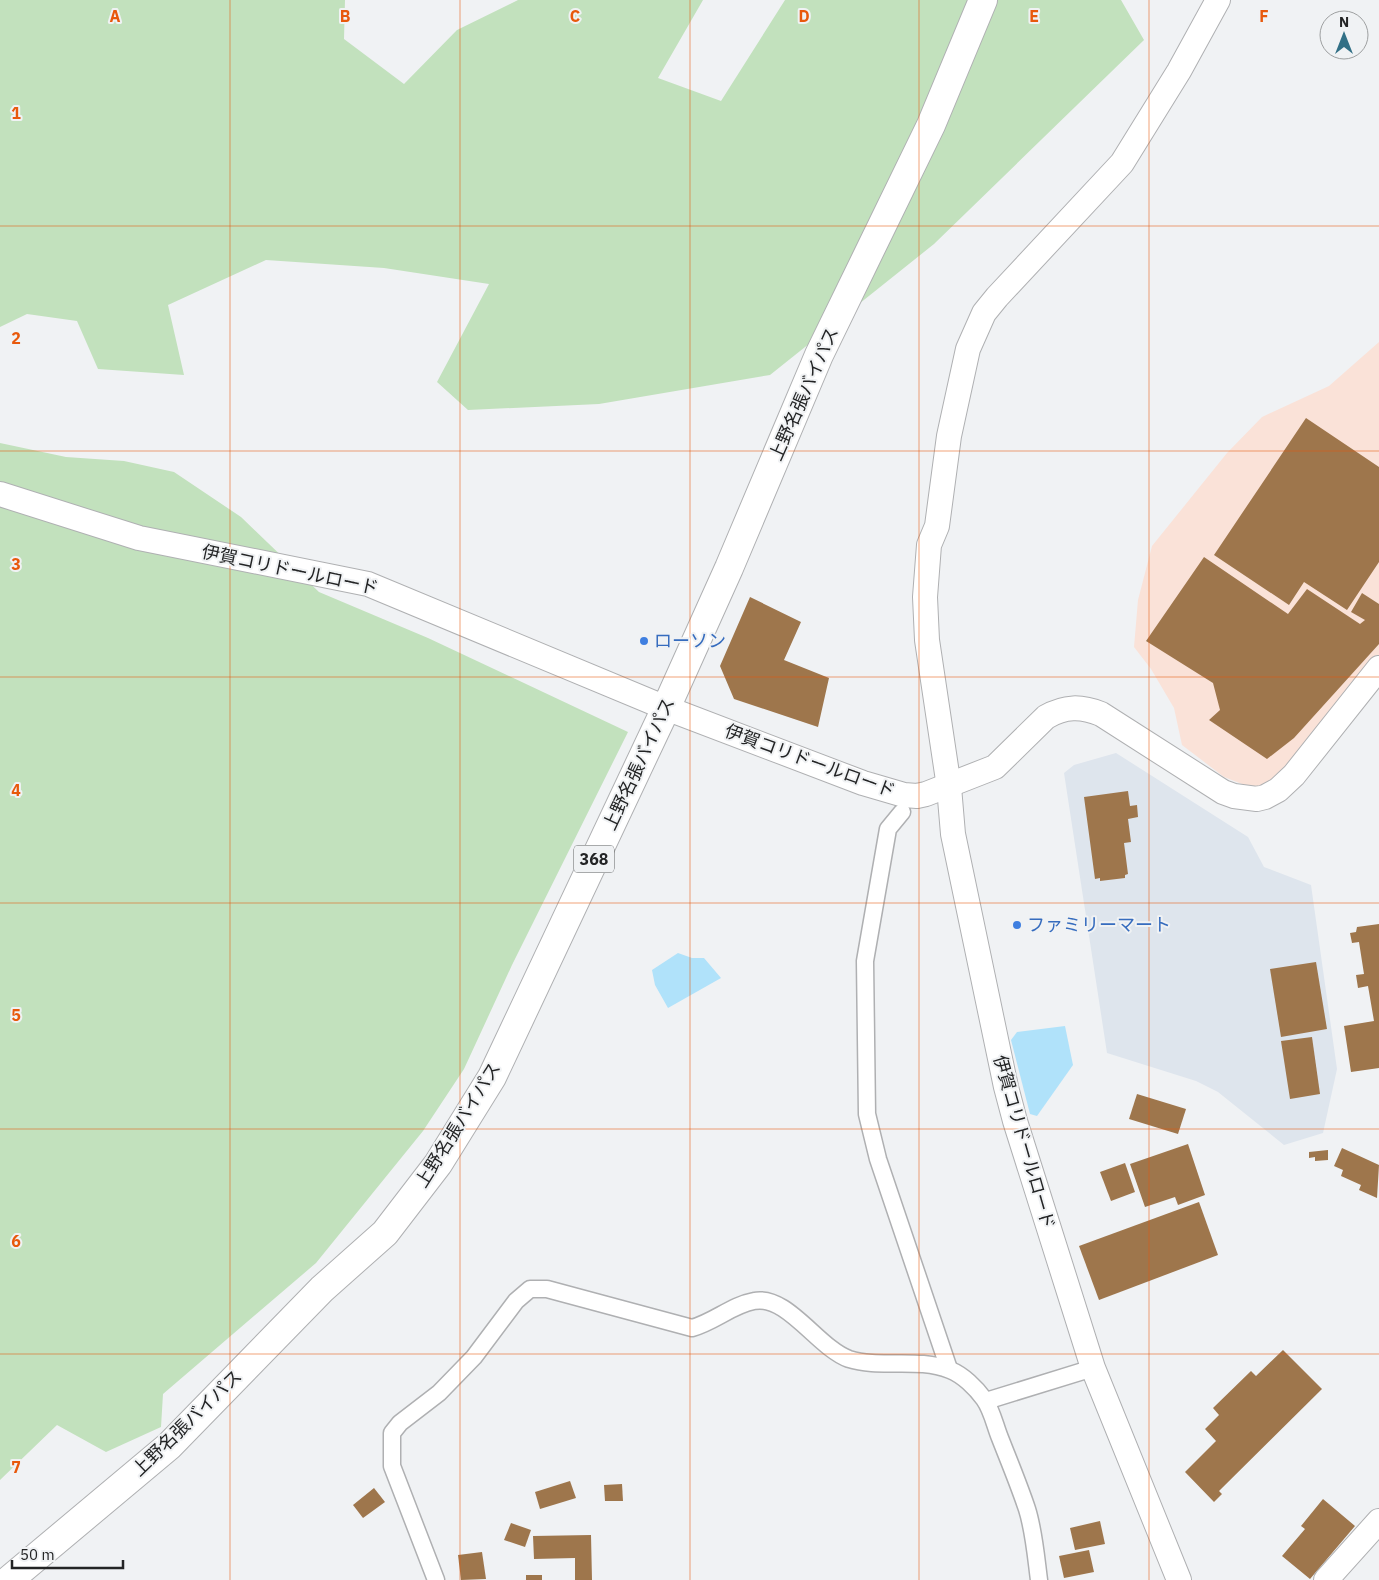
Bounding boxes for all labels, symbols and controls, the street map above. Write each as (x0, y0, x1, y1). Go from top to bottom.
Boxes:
text: A (110, 6, 121, 26)
text: B (340, 6, 351, 26)
text: C (570, 6, 580, 26)
text: D (798, 6, 810, 26)
text: E (1029, 6, 1039, 26)
text: F (1259, 6, 1269, 26)
north arrow (1319, 10, 1369, 60)
text: N (1339, 13, 1349, 31)
text: 1 (11, 103, 21, 123)
street label: 上野名張バイパス (764, 324, 843, 464)
text: 2 (11, 328, 21, 348)
street label: 伊賀コリドールロード (200, 540, 381, 599)
text: 3 (11, 554, 21, 574)
place label: ローソン (654, 629, 726, 652)
marker: ローソン (638, 635, 650, 647)
street label: 上野名張バイパス (598, 694, 679, 834)
street label: 伊賀コリドールロード (722, 719, 899, 802)
text: 4 (11, 780, 21, 800)
road number: 368 (574, 846, 614, 872)
place label: ファミリーマート (1027, 913, 1171, 936)
marker: ファミリーマート (1011, 919, 1023, 931)
text: 5 (11, 1005, 21, 1025)
street label: 伊賀コリドールロード (989, 1052, 1060, 1232)
street label: 上野名張バイパス (410, 1058, 505, 1192)
text: 6 (11, 1231, 21, 1251)
street label: 上野名張バイパス (127, 1364, 246, 1481)
text: 7 (11, 1457, 21, 1477)
scale bar (12, 1538, 124, 1570)
text: 50 m (20, 1545, 55, 1564)

